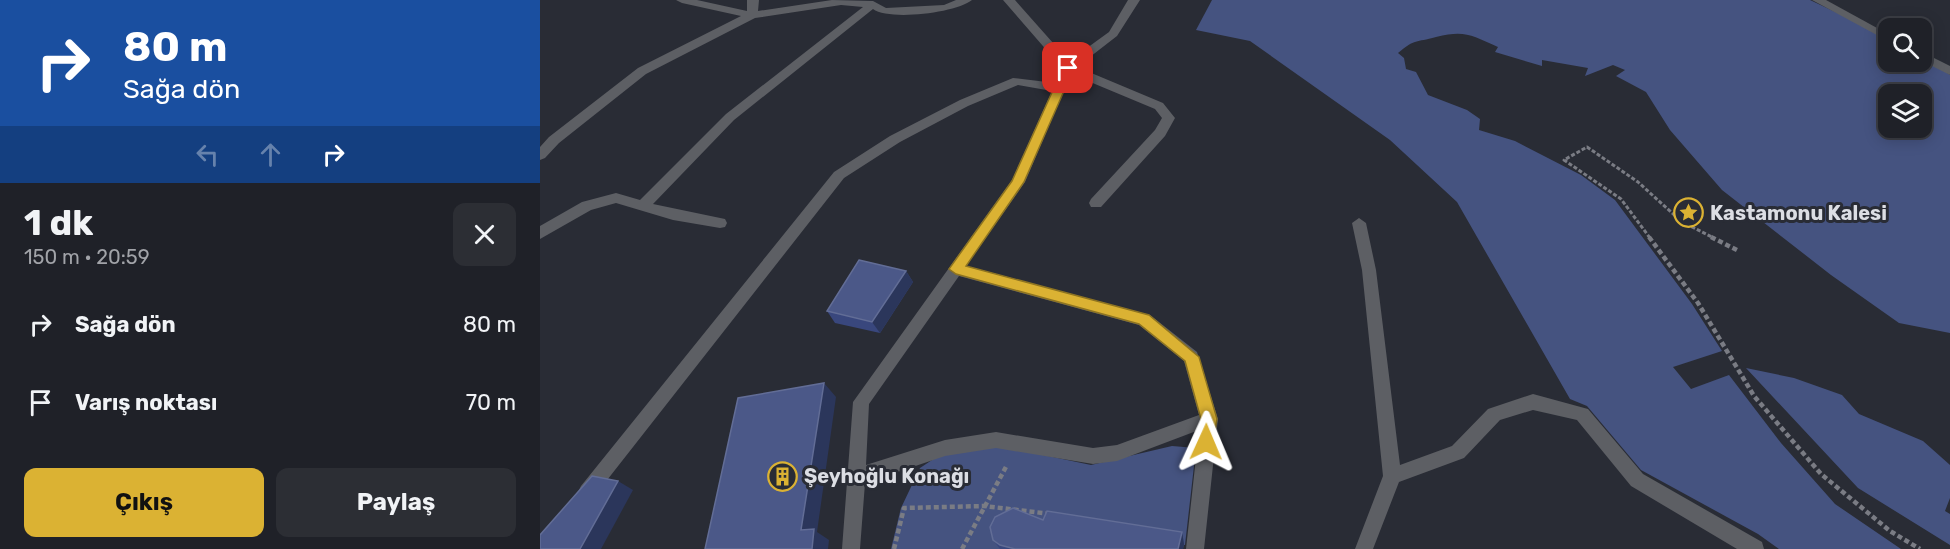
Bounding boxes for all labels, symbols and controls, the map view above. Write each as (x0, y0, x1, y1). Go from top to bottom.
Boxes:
map controls (1878, 18, 1932, 138)
button: search (1878, 18, 1932, 72)
text: 80 m (123, 22, 227, 72)
icon: right (24, 24, 102, 102)
pin (1042, 42, 1093, 93)
icon: arrive (1051, 51, 1084, 84)
text: Sağa dön (123, 73, 240, 105)
button: layers (1878, 84, 1932, 138)
icon: left (191, 138, 224, 171)
icon: ahead (254, 138, 287, 171)
icon: right (317, 138, 350, 171)
place icon: Kastamonu Kalesi (1673, 197, 1705, 229)
text: 1 dk (24, 201, 93, 244)
place label: Kastamonu Kalesi (1710, 201, 1887, 225)
button: close (453, 203, 516, 266)
text: 150 m · 20:59 (24, 245, 150, 269)
icon: right (24, 308, 57, 341)
text: Sağa dön (75, 311, 176, 338)
text: 80 m (463, 311, 516, 338)
icon: arrive (24, 386, 57, 419)
text: Varış noktası (75, 389, 217, 416)
text: 70 m (466, 389, 516, 416)
position arrow (1174, 410, 1238, 474)
building icon: Şeyhoğlu Konağı (767, 460, 799, 492)
place label: Şeyhoğlu Konağı (804, 464, 969, 488)
button: Çıkış (24, 468, 264, 537)
button: Paylaş (276, 468, 516, 537)

